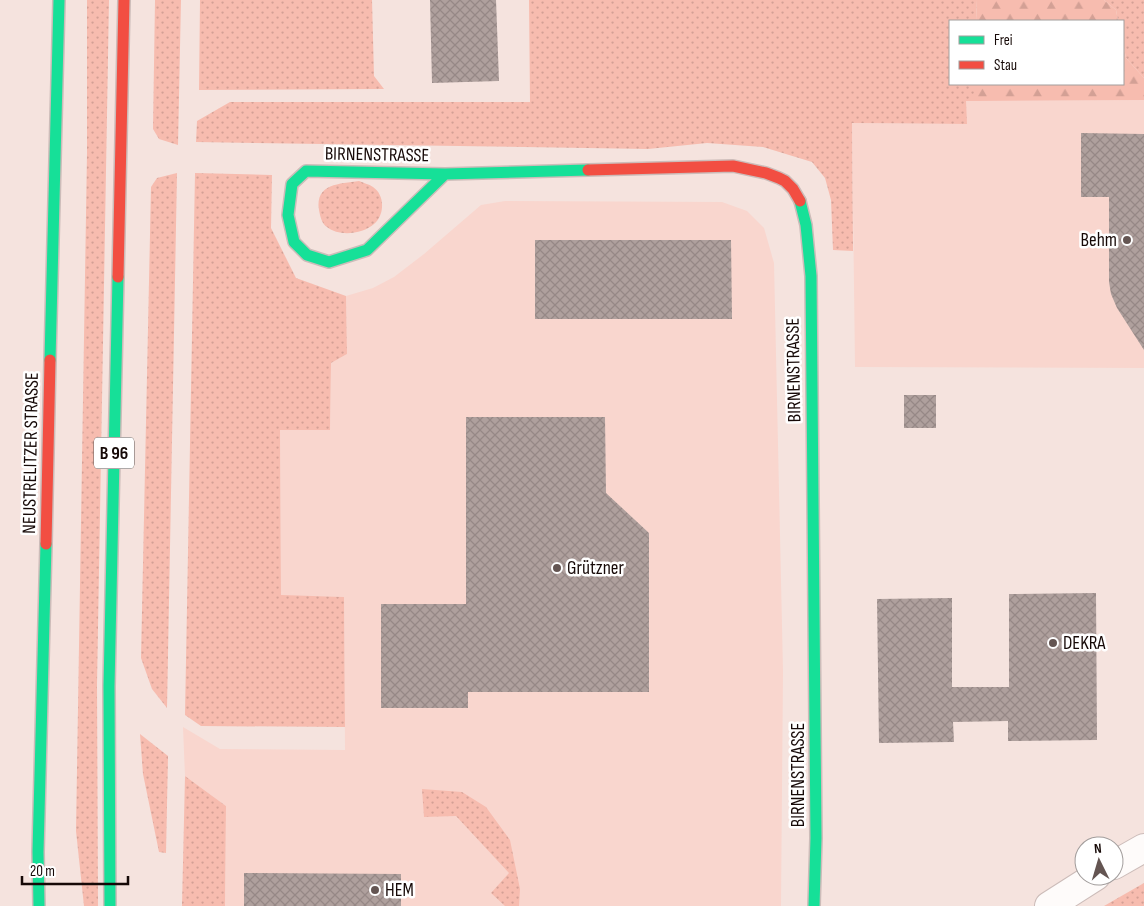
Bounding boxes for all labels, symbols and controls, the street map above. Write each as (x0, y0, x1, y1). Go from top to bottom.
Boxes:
legend (949, 20, 1124, 85)
text: Frei (994, 31, 1013, 50)
text: Stau (994, 56, 1017, 75)
street label: BIRNENSTRASSE (325, 143, 429, 167)
place label: Behm (1081, 229, 1117, 252)
marker: Behm (1121, 234, 1133, 246)
street label: BIRNENSTRASSE (782, 318, 806, 422)
street label: NEUSTRELITZER STRASSE (18, 372, 44, 534)
road number: B 96 (94, 438, 134, 468)
place label: Grützner (567, 557, 624, 580)
marker: Grützner (551, 562, 563, 574)
place label: DEKRA (1063, 632, 1106, 655)
marker: DEKRA (1047, 637, 1059, 649)
street label: BIRNENSTRASSE (787, 723, 810, 827)
north arrow (1074, 836, 1124, 886)
text: N (1093, 840, 1102, 857)
scale bar (22, 854, 129, 886)
text: 20 m (30, 862, 55, 881)
place label: HEM (385, 879, 414, 902)
marker: HEM (369, 884, 381, 896)

